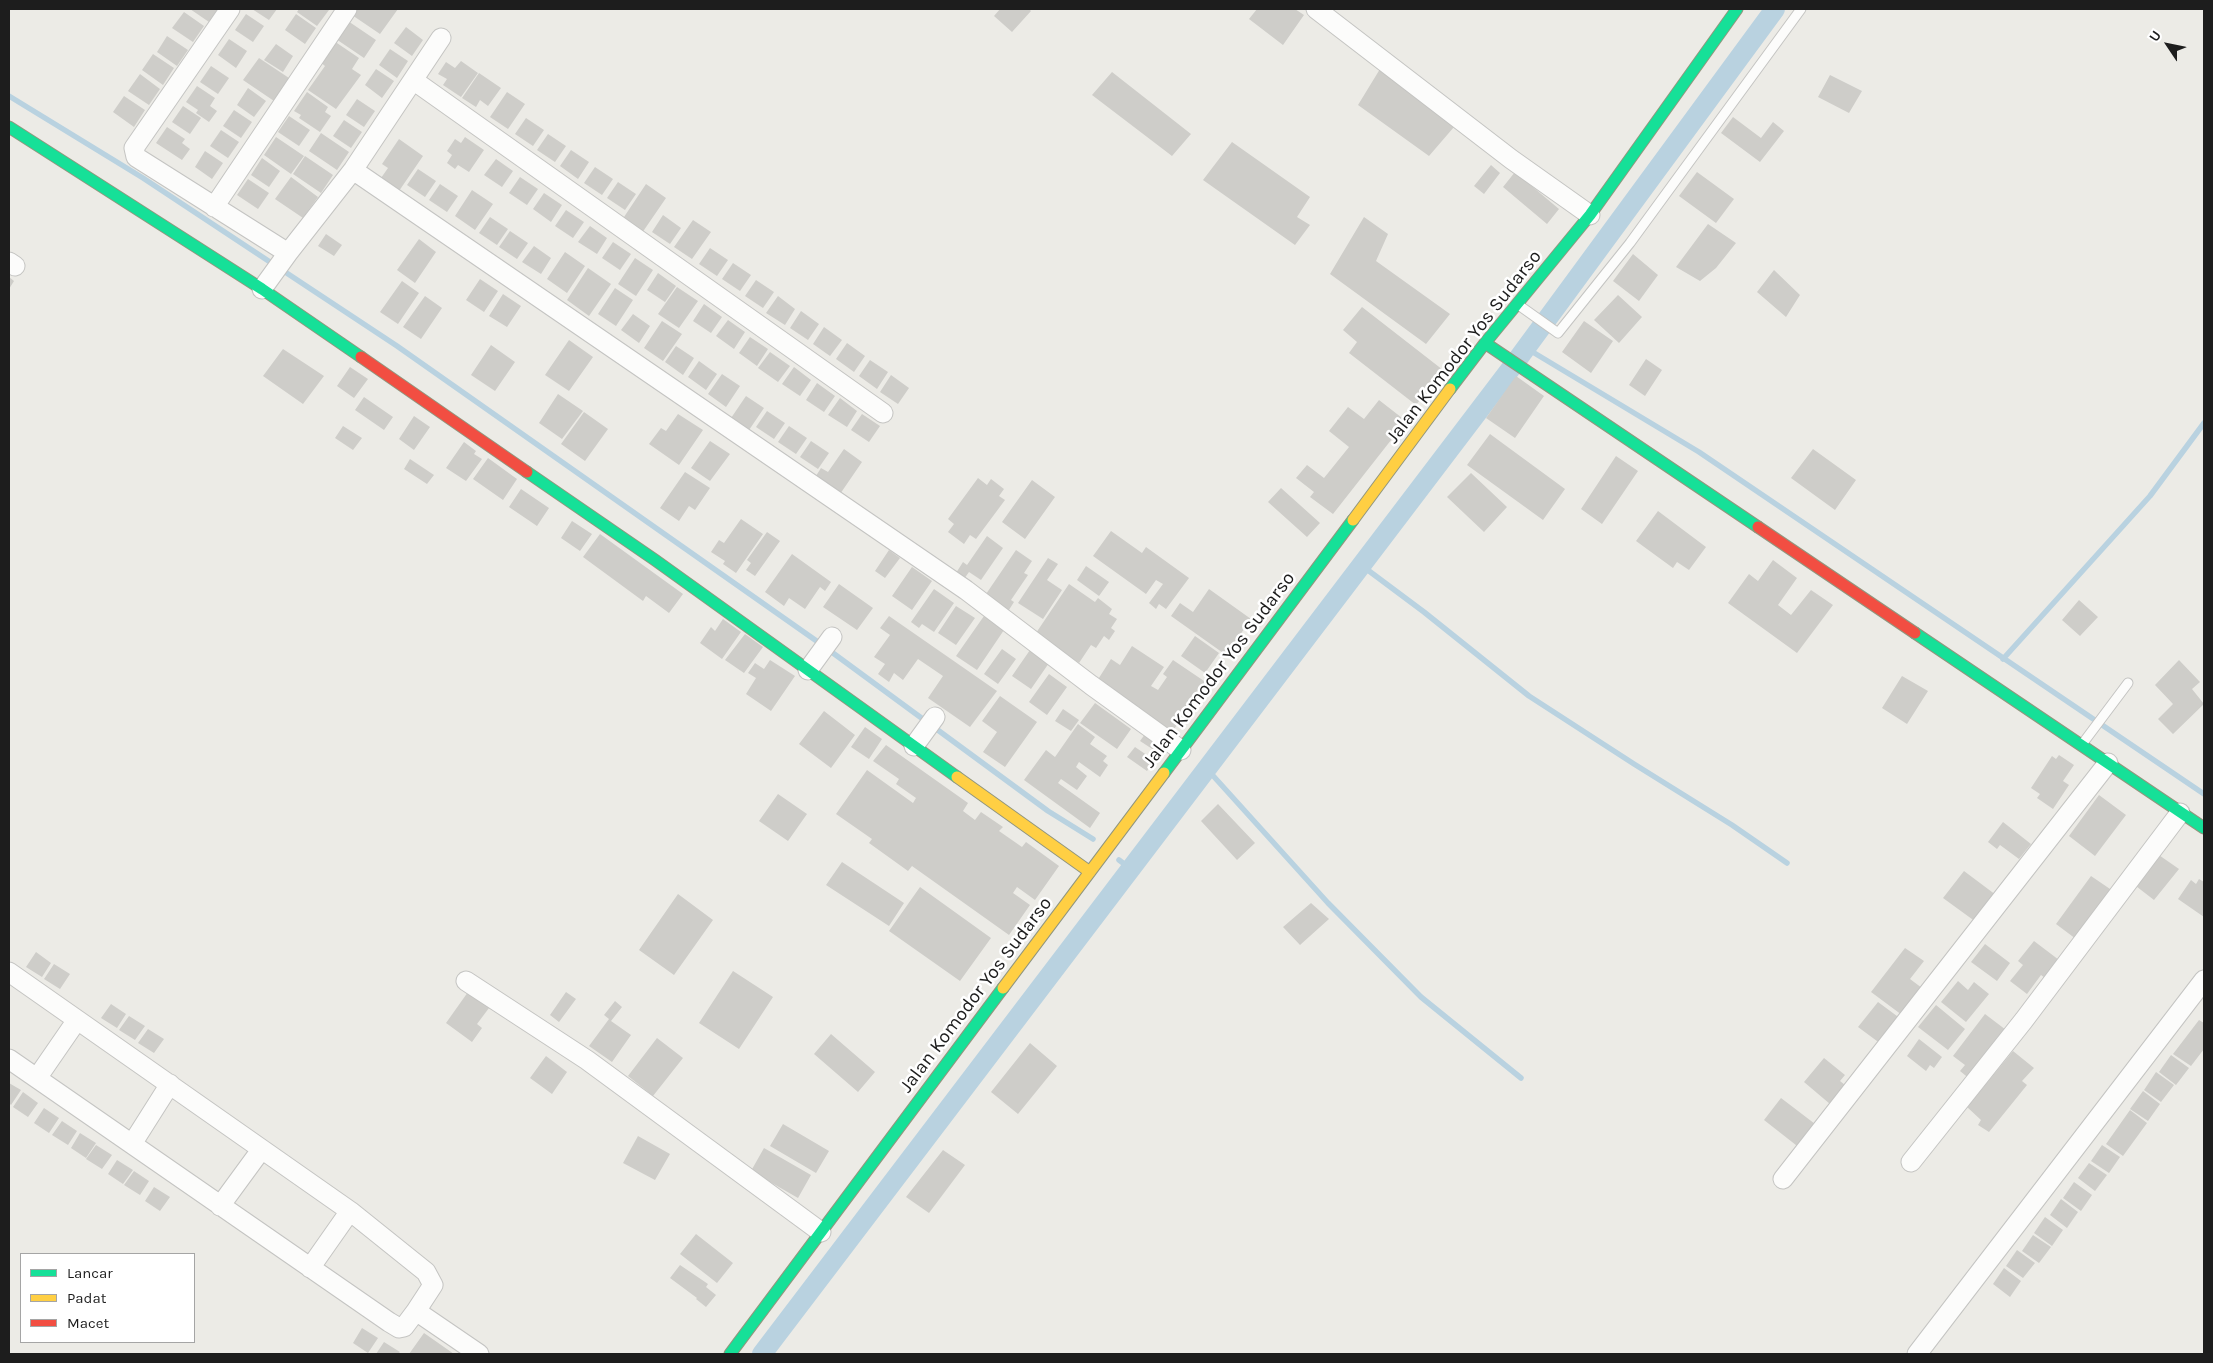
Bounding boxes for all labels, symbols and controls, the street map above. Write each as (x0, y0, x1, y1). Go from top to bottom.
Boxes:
north arrow (2143, 20, 2193, 70)
text: U (2145, 28, 2165, 45)
street label: Jalan Komodor Yos Sudarso (1381, 246, 1547, 448)
street label: Jalan Komodor Yos Sudarso (1138, 568, 1300, 772)
street label: Jalan Komodor Yos Sudarso (895, 893, 1057, 1097)
legend (20, 1253, 195, 1343)
text: Lancar (67, 1264, 113, 1282)
text: Padat (67, 1289, 106, 1307)
text: Macet (67, 1314, 109, 1332)

